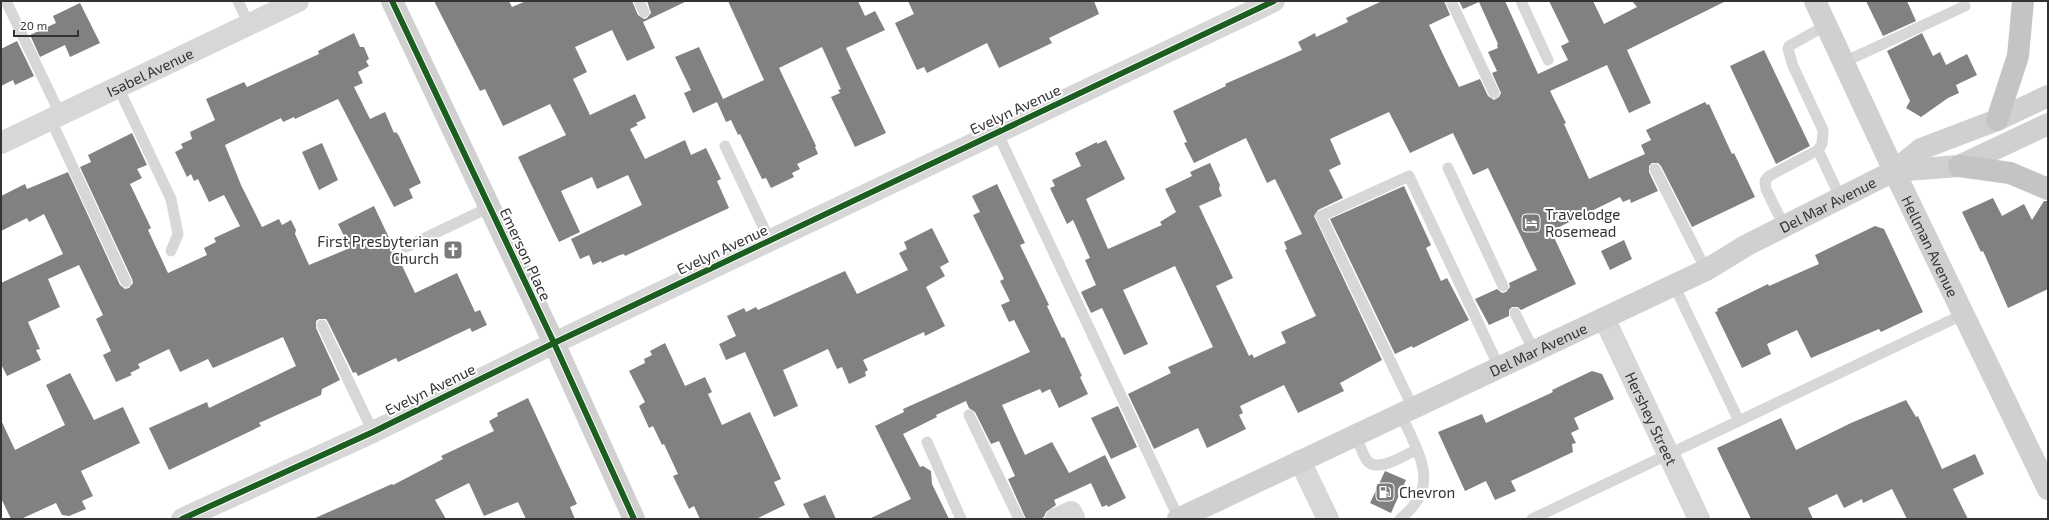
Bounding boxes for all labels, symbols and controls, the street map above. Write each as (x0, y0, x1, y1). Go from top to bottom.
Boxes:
scale bar (14, 12, 78, 38)
text: 20 m (20, 18, 47, 32)
street label: Isabel Avenue (104, 43, 196, 100)
street label: Evelyn Avenue (967, 80, 1063, 138)
street label: Del Mar Avenue (1776, 173, 1879, 236)
street label: Hellman Avenue (1898, 193, 1963, 300)
street label: Emerson Place (497, 205, 555, 303)
place label: Travelodge Rosemead (1545, 205, 1620, 240)
hotel icon: Travelodge Rosemead (1520, 212, 1542, 234)
street label: Evelyn Avenue (674, 220, 770, 278)
place label: First Presbyterian Church (317, 232, 439, 267)
church icon: First Presbyterian Church (442, 239, 464, 261)
street label: Del Mar Avenue (1486, 319, 1590, 380)
street label: Evelyn Avenue (382, 359, 478, 419)
street label: Hershey Street (1622, 369, 1681, 468)
fuel station icon: Chevron (1374, 481, 1396, 503)
place label: Chevron (1399, 483, 1455, 501)

